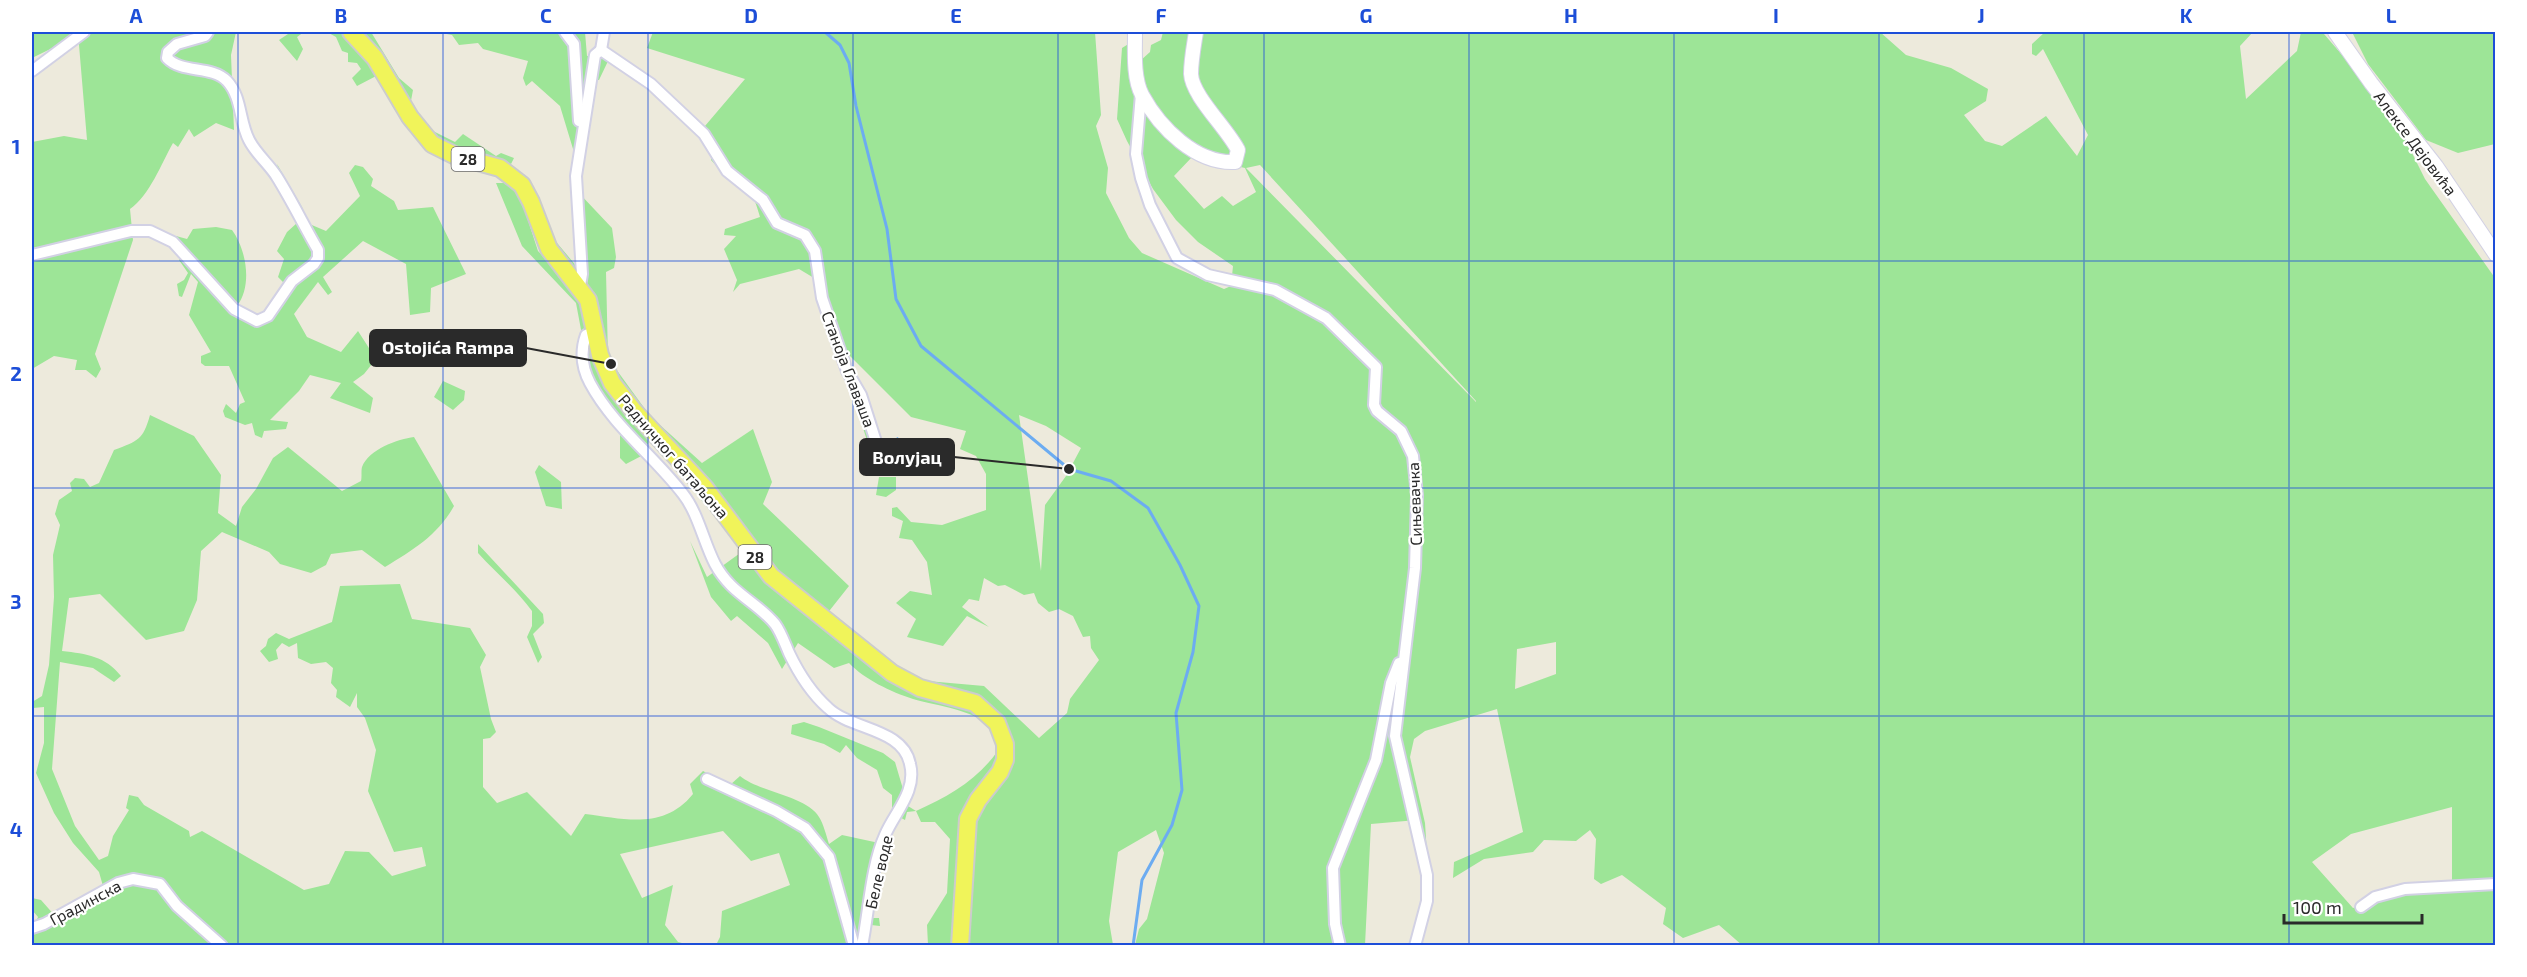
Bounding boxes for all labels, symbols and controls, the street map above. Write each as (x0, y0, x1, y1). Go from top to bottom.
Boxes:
text: A (129, 3, 143, 27)
text: B (335, 3, 347, 27)
text: C (540, 3, 552, 27)
text: D (744, 3, 758, 27)
text: E (950, 3, 962, 27)
text: F (1155, 3, 1167, 27)
text: G (1360, 3, 1372, 27)
text: H (1564, 3, 1578, 27)
text: I (1773, 3, 1779, 27)
text: J (1977, 3, 1985, 27)
text: K (2180, 3, 2193, 27)
text: L (2386, 3, 2397, 27)
street label: Алексе Дејовића (2370, 87, 2461, 199)
text: 1 (12, 134, 20, 158)
road number: 28 (452, 147, 484, 171)
street label: Станоја Главаша (817, 308, 880, 430)
callout: Ostojića Rampa (370, 330, 526, 366)
text: Ostojića Rampa (382, 336, 514, 358)
text: 2 (10, 361, 22, 385)
street label: Радничког батаљона (615, 390, 733, 522)
callout: Волујац (860, 439, 954, 475)
text: Волујац (872, 446, 942, 468)
street label: Сињевачка (1403, 462, 1425, 546)
road number: 28 (738, 545, 771, 569)
text: 3 (10, 589, 22, 613)
text: 4 (10, 817, 23, 841)
street label: Беле воде (860, 833, 896, 911)
street label: Градинска (46, 875, 124, 929)
scale bar (2284, 887, 2422, 925)
text: 100 m (2293, 896, 2342, 918)

